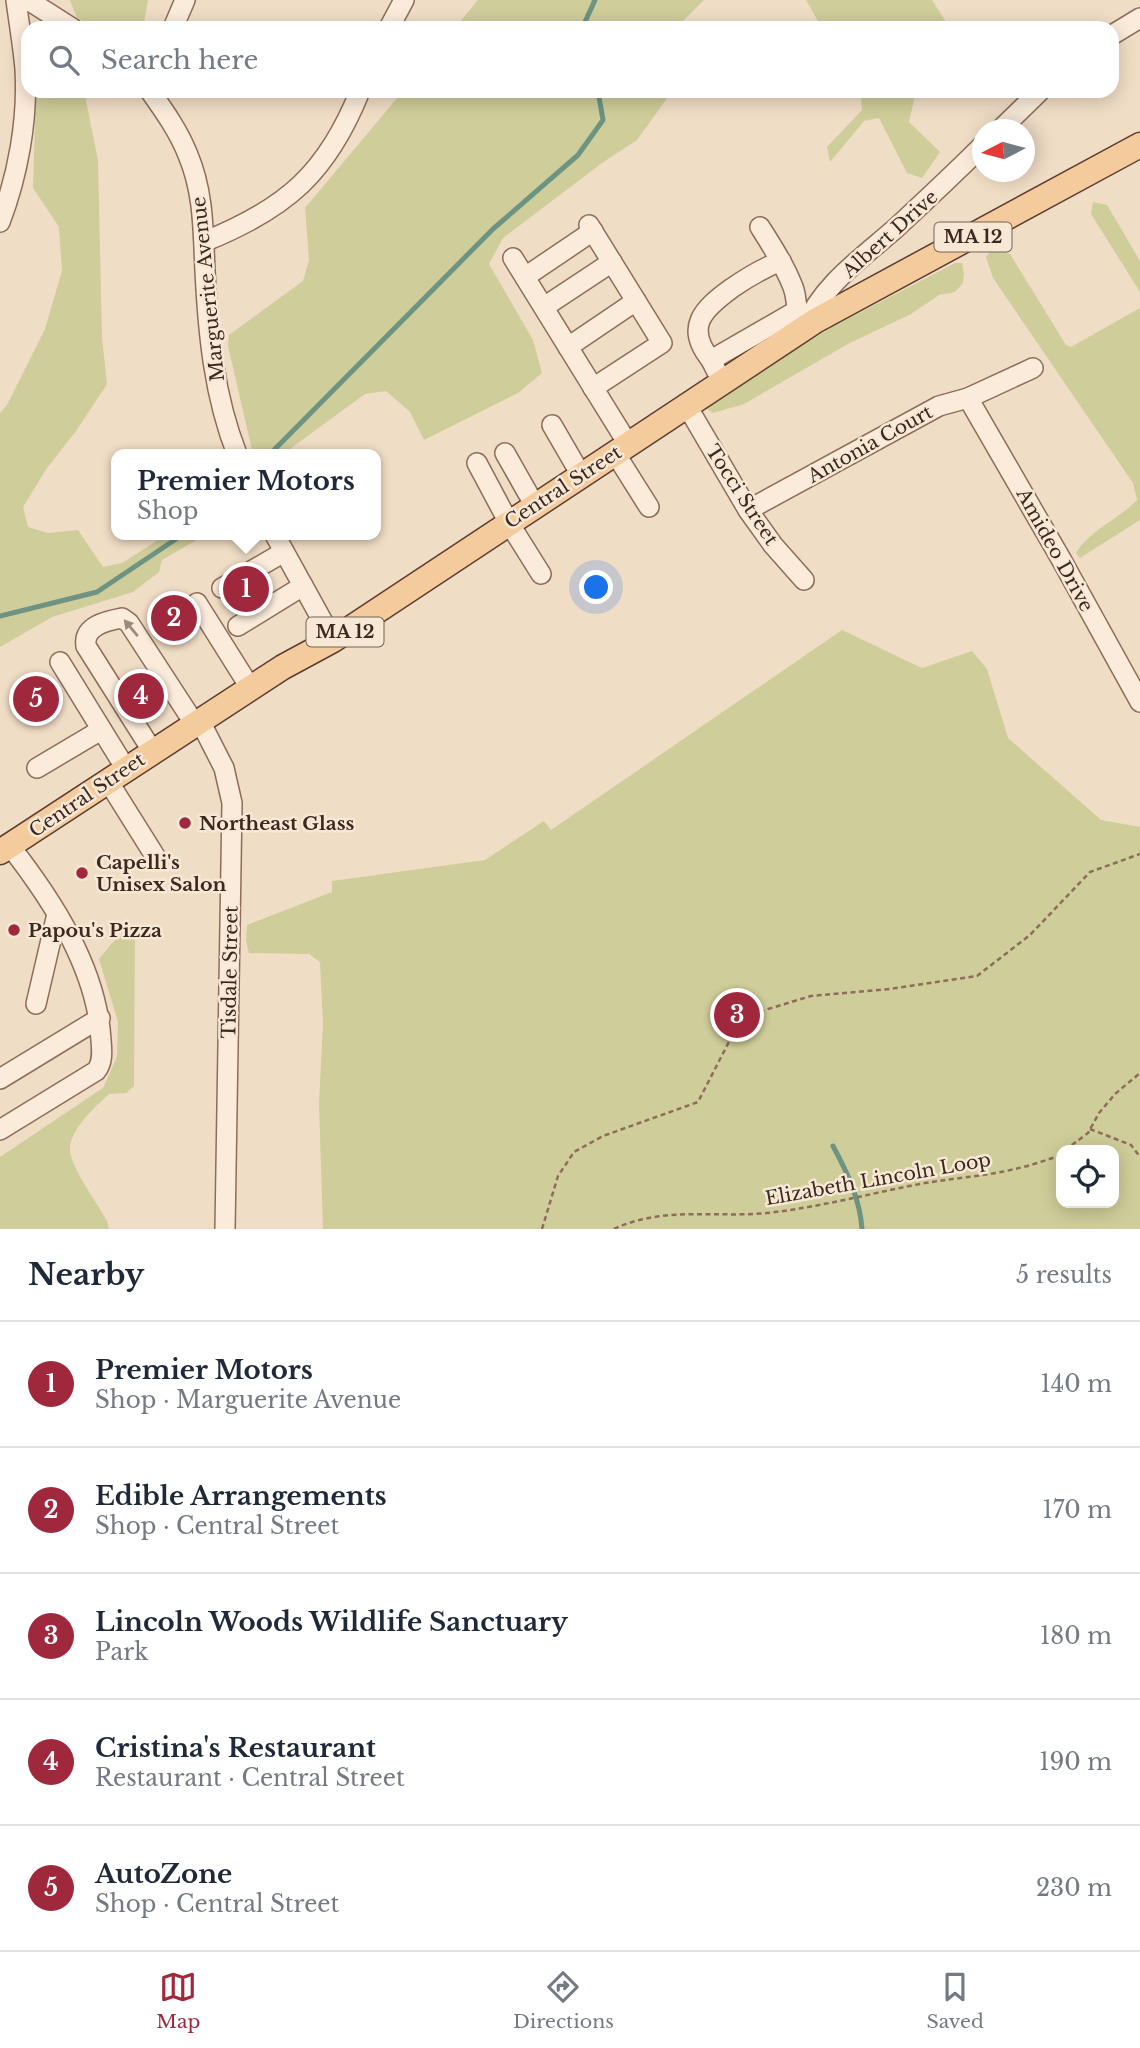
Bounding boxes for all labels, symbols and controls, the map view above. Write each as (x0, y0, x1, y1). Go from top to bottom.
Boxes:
search box (21, 21, 1119, 98)
icon: search (45, 41, 83, 79)
text: Search here (101, 44, 258, 76)
north arrow (972, 119, 1035, 182)
street label: Albert Drive (837, 185, 942, 283)
street label: Marguerite Avenue (187, 195, 229, 383)
road number: MA 12 (934, 222, 1012, 251)
street label: Antonia Court (803, 400, 937, 488)
street label: Central Street (500, 440, 626, 533)
street label: Tocci Street (701, 440, 783, 550)
popup (111, 449, 381, 540)
text: Premier Motors (137, 465, 355, 497)
street label: Amideo Drive (1011, 483, 1098, 616)
text: Shop (137, 497, 198, 525)
pin: 1 (223, 563, 269, 615)
your location (579, 570, 613, 604)
pin: 2 (151, 592, 197, 644)
road number: MA 12 (306, 618, 384, 646)
one-way arrow (124, 620, 139, 637)
pin: 4 (118, 670, 164, 722)
pin: 5 (13, 673, 59, 725)
street label: Central Street (25, 747, 150, 842)
place label: Northeast Glass (199, 812, 355, 835)
marker: Northeast Glass (177, 815, 193, 831)
place label: Capelli's Unisex Salon (96, 851, 227, 896)
marker: Capelli's Unisex Salon (74, 865, 90, 881)
street label: Tisdale Street (217, 905, 243, 1039)
place label: Papou's Pizza (28, 919, 162, 942)
marker: Papou's Pizza (6, 922, 22, 938)
pin: 3 (714, 989, 760, 1041)
map controls (1056, 1145, 1119, 1208)
button: locate (1056, 1145, 1119, 1208)
street label: Elizabeth Lincoln Loop (763, 1148, 993, 1210)
text: Nearby (28, 1256, 144, 1293)
text: 5 results (1016, 1261, 1112, 1289)
text: Premier Motors (95, 1354, 313, 1386)
text: 1 (46, 1370, 56, 1398)
text: 140 m (1041, 1370, 1112, 1398)
text: Shop · Marguerite Avenue (95, 1386, 401, 1414)
text: Edible Arrangements (95, 1480, 387, 1512)
text: 2 (44, 1496, 58, 1524)
text: 170 m (1042, 1496, 1112, 1524)
text: Shop · Central Street (95, 1512, 339, 1540)
text: Lincoln Woods Wildlife Sanctuary (95, 1606, 568, 1638)
text: 3 (44, 1622, 58, 1650)
text: 180 m (1040, 1622, 1112, 1650)
text: Park (95, 1638, 148, 1666)
text: Cristina's Restaurant (95, 1732, 376, 1764)
text: 4 (43, 1748, 59, 1776)
text: 190 m (1039, 1748, 1112, 1776)
text: Restaurant · Central Street (95, 1764, 405, 1792)
text: AutoZone (95, 1858, 232, 1890)
text: 5 (44, 1874, 58, 1902)
text: 230 m (1036, 1874, 1112, 1902)
text: Shop · Central Street (95, 1890, 339, 1918)
tab: Map (156, 1968, 200, 2033)
tab: Directions (513, 1968, 614, 2033)
tab: Saved (926, 1968, 984, 2033)

